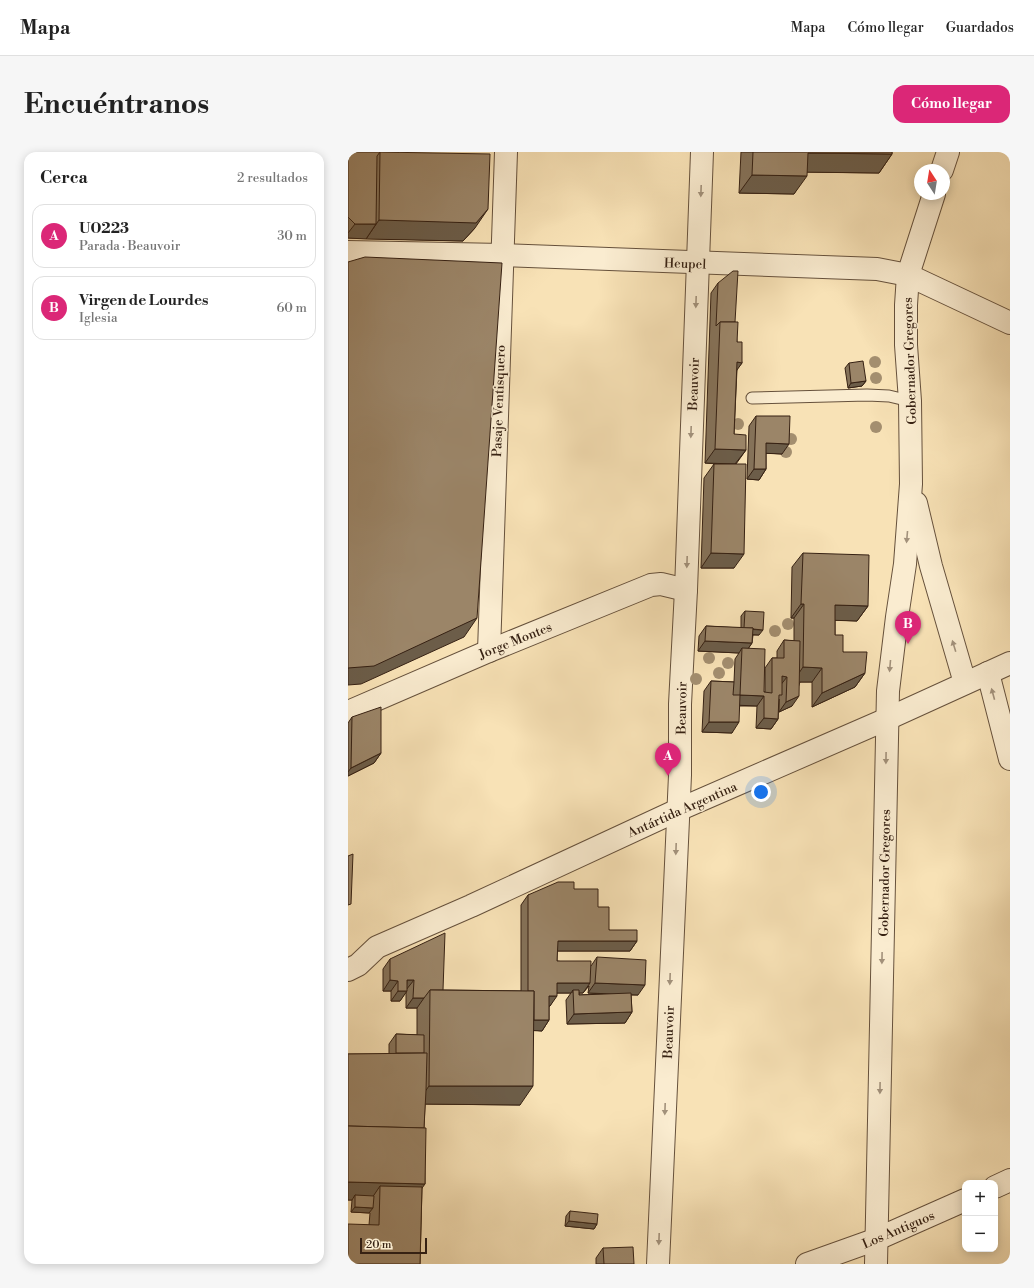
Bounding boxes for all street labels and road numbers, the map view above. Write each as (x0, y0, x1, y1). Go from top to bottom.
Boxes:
street label: Heupel (664, 255, 707, 273)
street label: Gobernador Gregores (900, 297, 920, 425)
street label: Pasaje Ventisquero (489, 345, 509, 457)
street label: Beauvoir (685, 357, 703, 412)
street label: Jorge Montes (476, 619, 555, 663)
street label: Beauvoir (674, 681, 690, 736)
street label: Antártida Argentina (624, 778, 740, 842)
street label: Gobernador Gregores (876, 809, 894, 937)
street label: Beauvoir (660, 1005, 678, 1060)
street label: Los Antiguos (860, 1207, 937, 1252)

